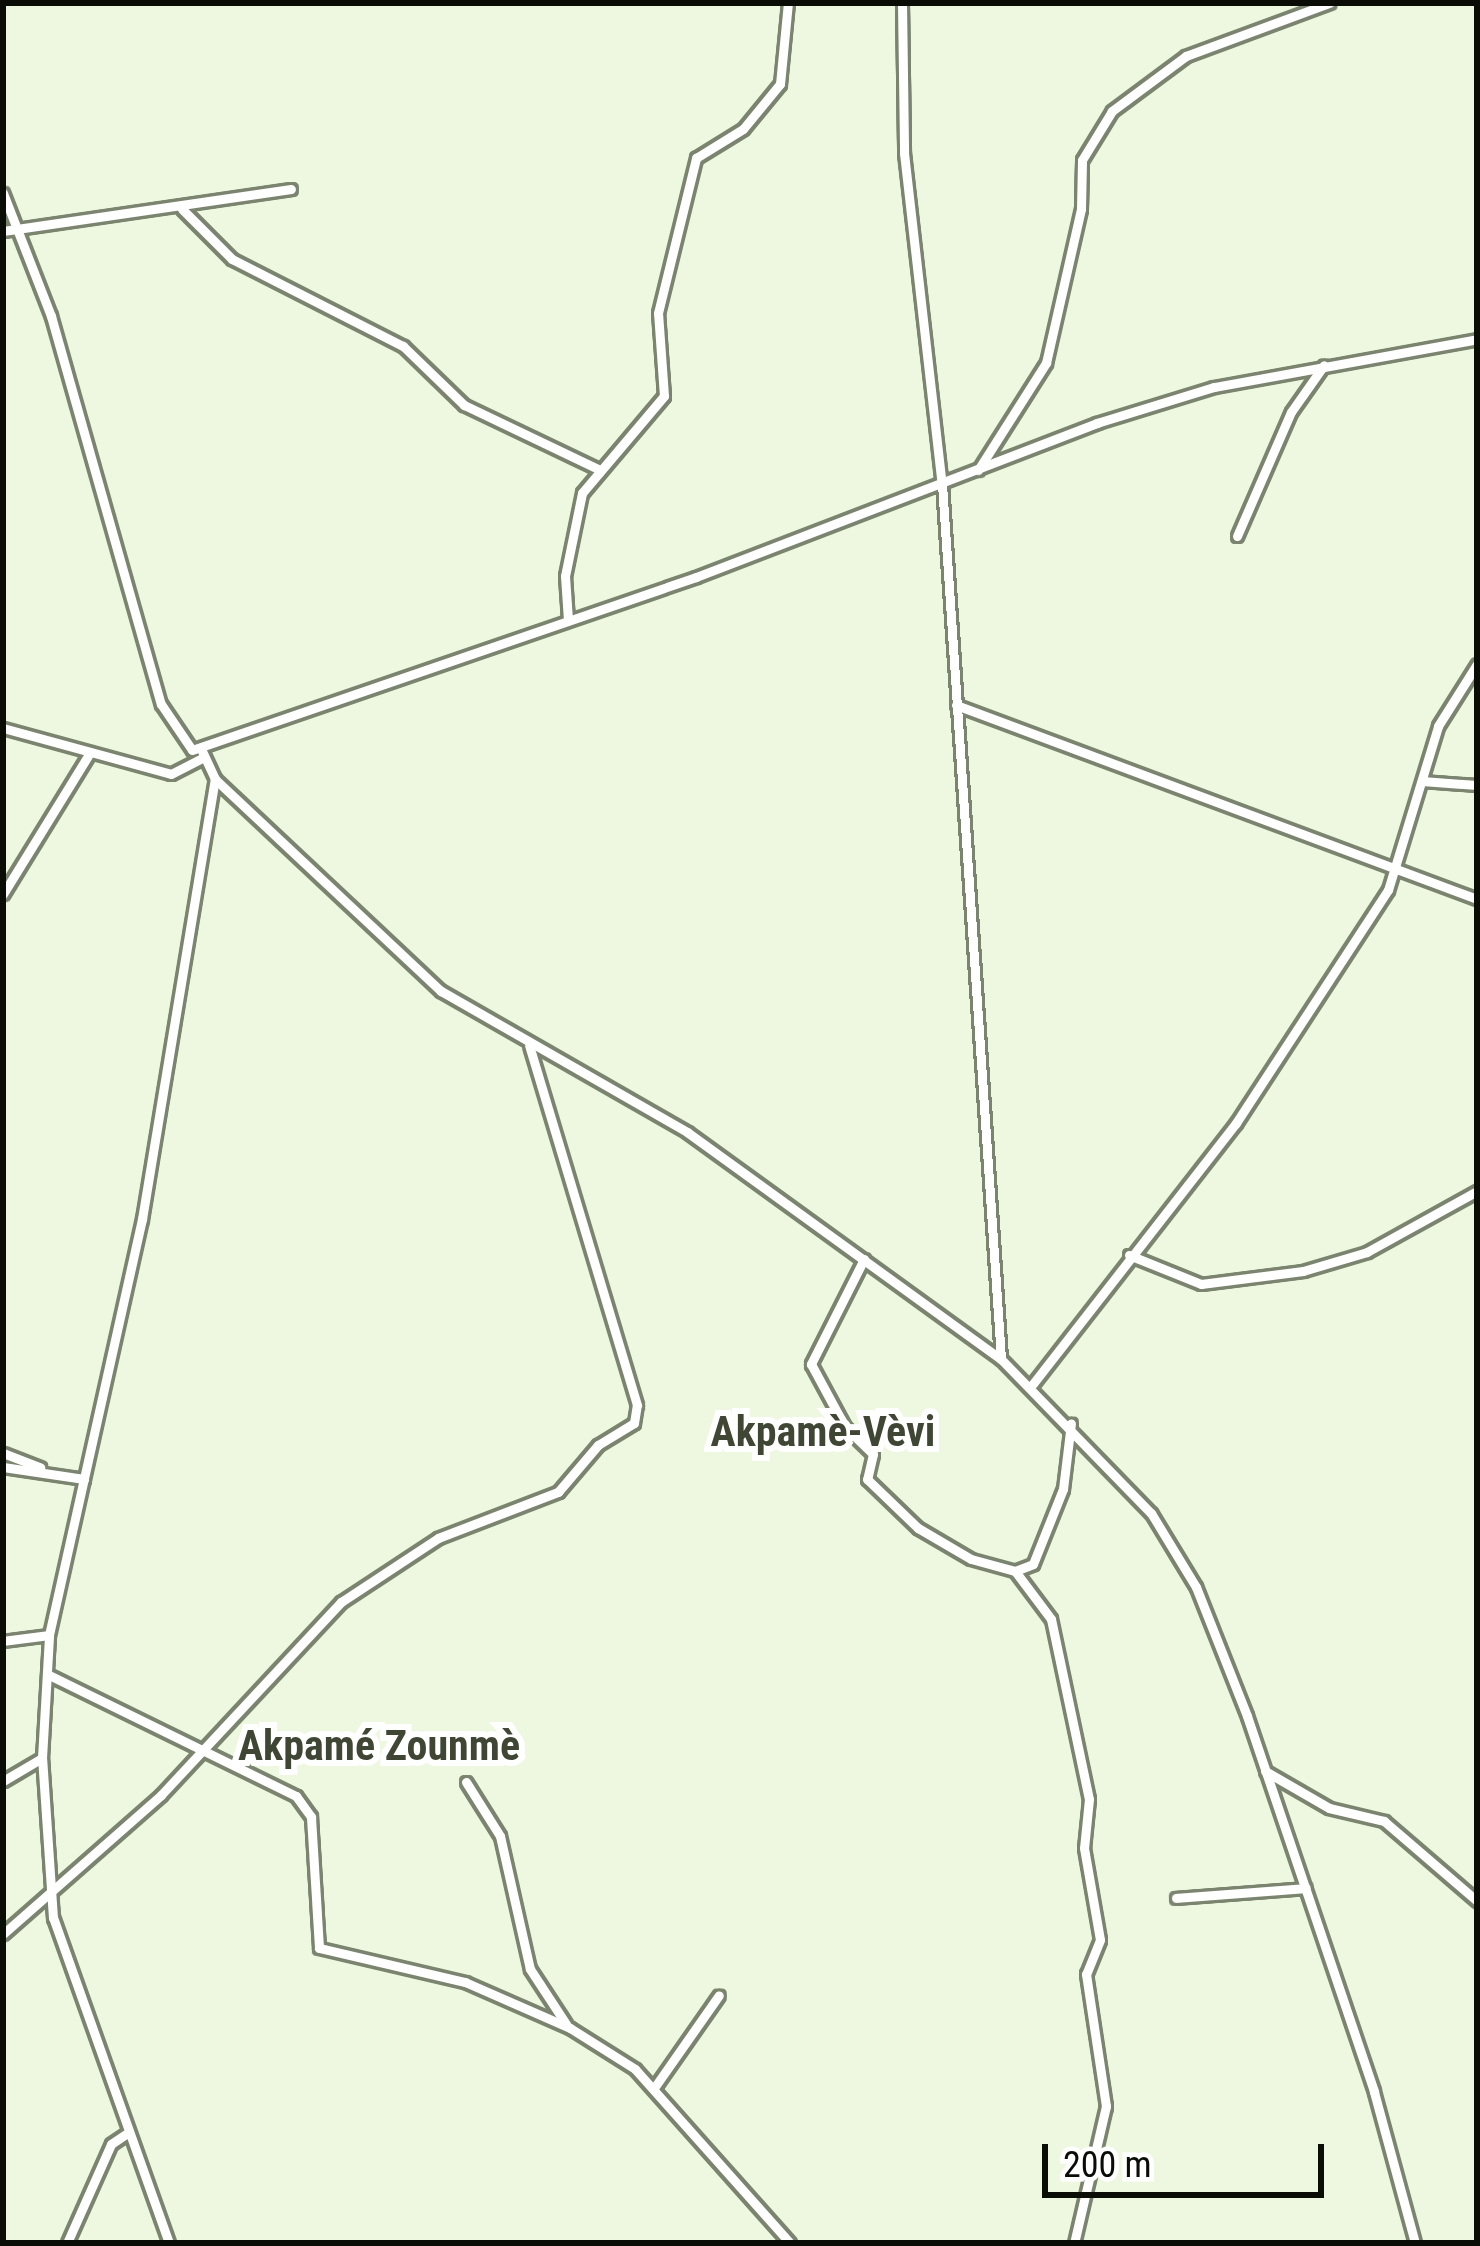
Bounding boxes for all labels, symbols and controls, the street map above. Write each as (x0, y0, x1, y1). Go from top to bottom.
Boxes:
district label: Akpamè-Vèvi (711, 1407, 935, 1457)
district label: Akpamé Zounmè (238, 1721, 520, 1771)
scale bar (1048, 2120, 1330, 2194)
text: 200 m (1063, 2144, 1152, 2186)

